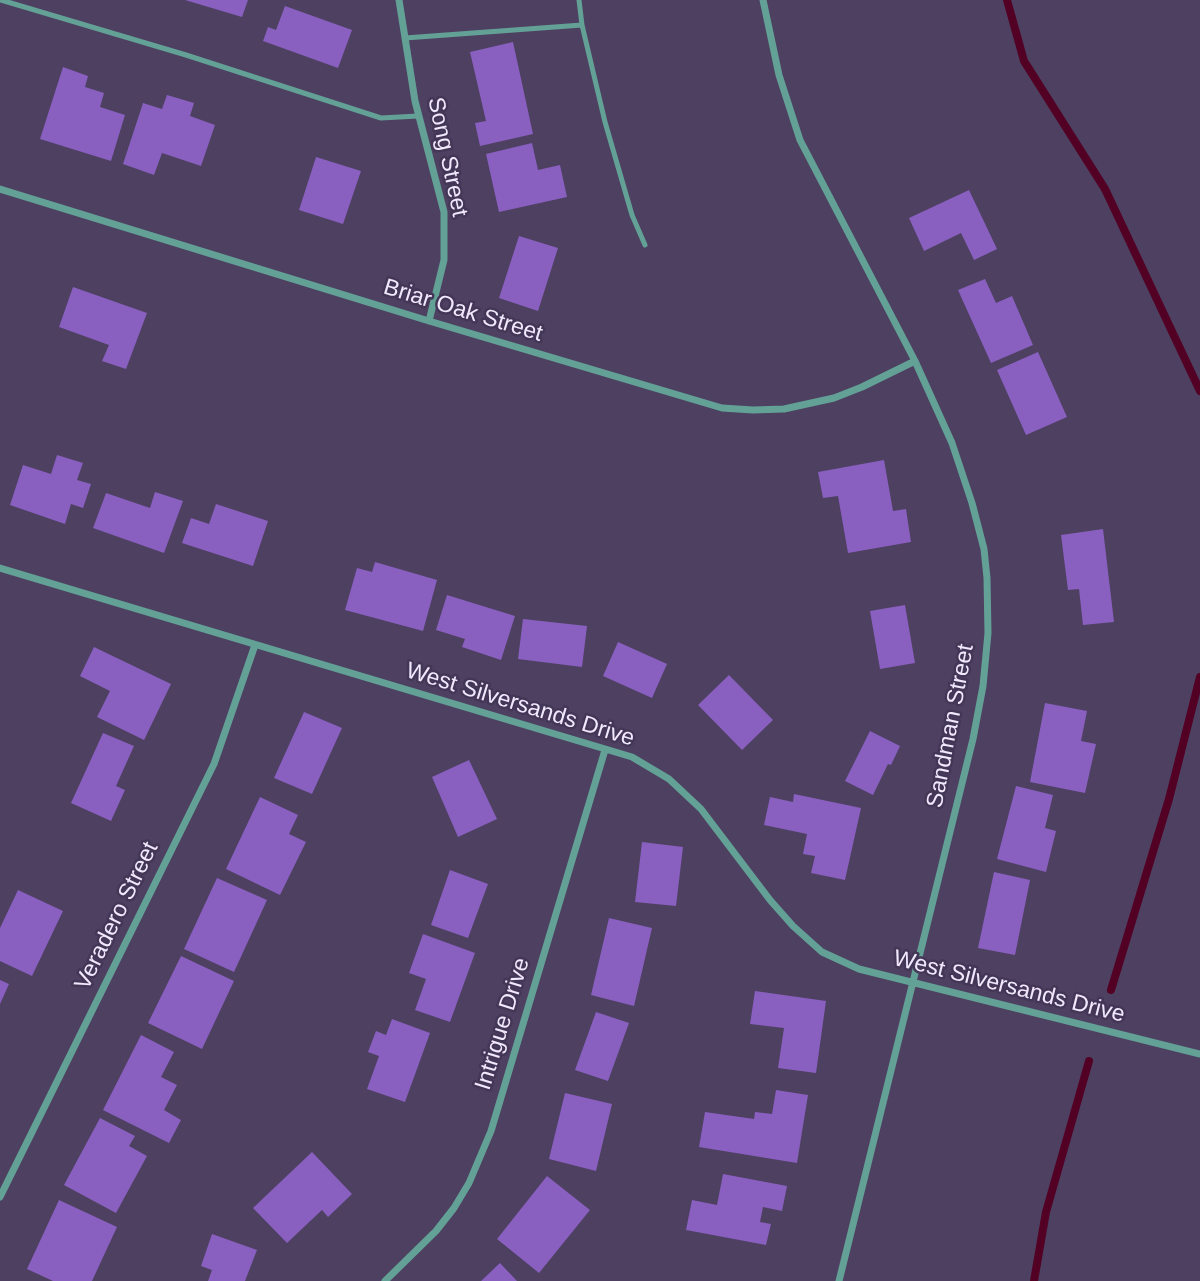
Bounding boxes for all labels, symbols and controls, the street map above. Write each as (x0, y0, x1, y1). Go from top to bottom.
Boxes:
street label: Song Street (421, 95, 473, 219)
street label: Briar Oak Street (380, 274, 546, 348)
street label: Sandman Street (922, 642, 980, 810)
street label: West Silversands Drive (402, 657, 638, 753)
street label: Veradero Street (69, 838, 165, 994)
street label: West Silversands Drive (891, 945, 1127, 1029)
street label: Intrigue Drive (470, 955, 536, 1093)

